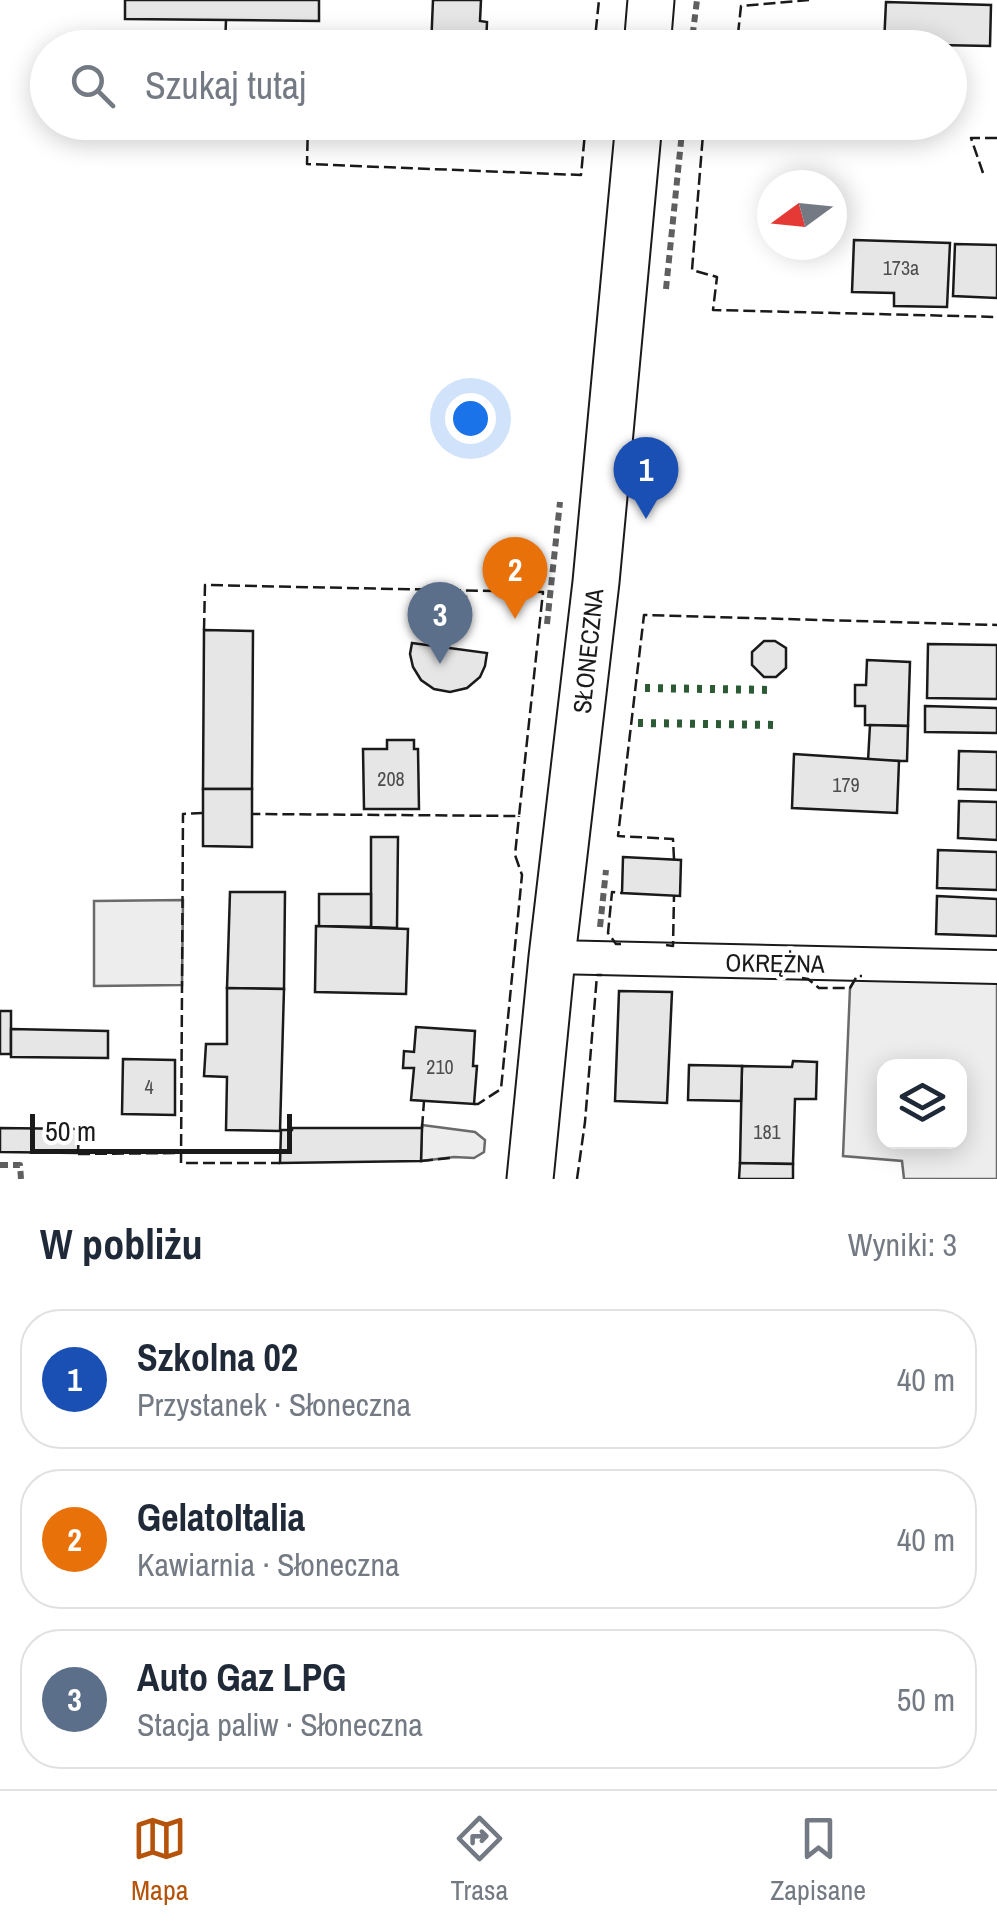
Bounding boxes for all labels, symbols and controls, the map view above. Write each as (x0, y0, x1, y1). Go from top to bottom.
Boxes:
search box (30, 30, 967, 140)
icon: search (65, 58, 120, 113)
text: Szukaj tutaj (145, 60, 306, 111)
north arrow (757, 170, 847, 260)
house number: 173a (883, 254, 919, 281)
your location (445, 393, 496, 444)
pin: 1 (614, 436, 678, 519)
pin: 2 (482, 536, 548, 619)
pin: 3 (408, 582, 472, 664)
street label: SŁONECZNA (565, 587, 611, 715)
house number: 208 (377, 765, 405, 792)
house number: 179 (832, 771, 860, 798)
street label: OKRĘŻNA (725, 945, 825, 981)
house number: 210 (426, 1053, 454, 1080)
map controls (877, 1059, 967, 1149)
button: layers (877, 1059, 967, 1149)
house number: 4 (144, 1073, 154, 1100)
scale bar (30, 1109, 292, 1154)
text: 50 m (45, 1112, 96, 1150)
house number: 181 (753, 1118, 781, 1145)
text: W pobliżu (40, 1216, 203, 1272)
text: Wyniki: 3 (848, 1223, 957, 1266)
text: Szkolna 02 (137, 1332, 298, 1383)
text: 1 (67, 1358, 82, 1401)
text: 40 m (897, 1358, 955, 1401)
text: Przystanek · Słoneczna (137, 1383, 411, 1426)
text: GelatoItalia (137, 1492, 305, 1543)
text: 2 (67, 1518, 82, 1561)
text: 40 m (897, 1518, 955, 1561)
text: Kawiarnia · Słoneczna (137, 1543, 400, 1586)
text: Auto Gaz LPG (137, 1652, 347, 1703)
text: 3 (67, 1678, 82, 1721)
text: 50 m (897, 1678, 955, 1721)
text: Stacja paliw · Słoneczna (137, 1703, 423, 1746)
tab: Mapa (131, 1811, 188, 1909)
tab: Trasa (450, 1811, 508, 1909)
tab: Zapisane (770, 1811, 866, 1909)

